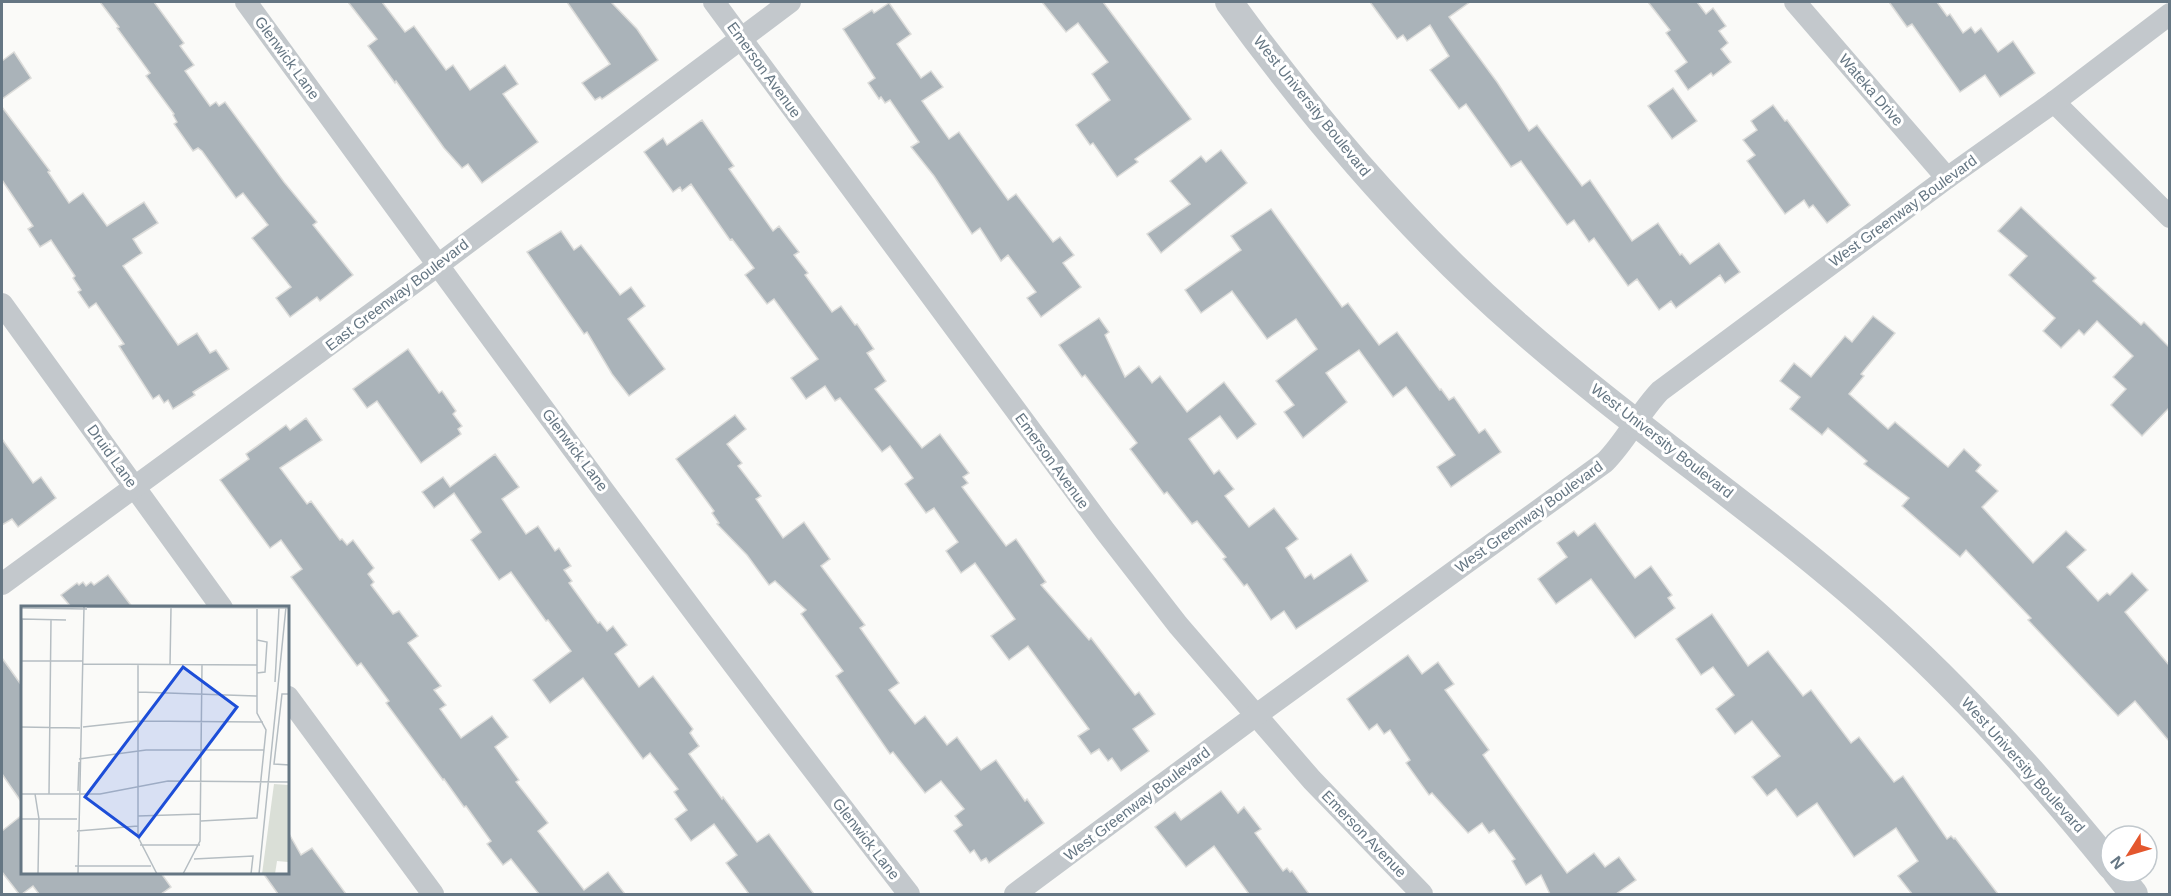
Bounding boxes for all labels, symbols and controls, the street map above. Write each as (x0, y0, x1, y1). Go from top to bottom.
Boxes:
street label: Glenwick Lane (252, 13, 323, 103)
street label: Emerson Avenue (724, 19, 805, 121)
street label: West University Boulevard (1251, 32, 1374, 179)
street label: Wateka Drive (1836, 50, 1907, 129)
street label: West Greenway Boulevard (1826, 151, 1980, 270)
street label: East Greenway Boulevard (322, 235, 471, 354)
street label: West University Boulevard (1588, 380, 1737, 501)
street label: Glenwick Lane (539, 405, 612, 494)
street label: Emerson Avenue (1012, 410, 1093, 512)
street label: Druid Lane (84, 421, 141, 490)
street label: West Greenway Boulevard (1452, 457, 1606, 576)
inset map (21, 606, 290, 875)
street label: West University Boulevard (1958, 694, 2088, 836)
street label: West Greenway Boulevard (1060, 743, 1213, 864)
street label: Emerson Avenue (1319, 787, 1410, 881)
street label: Glenwick Lane (829, 795, 903, 883)
north arrow (2099, 824, 2159, 884)
text: N (2107, 853, 2128, 872)

